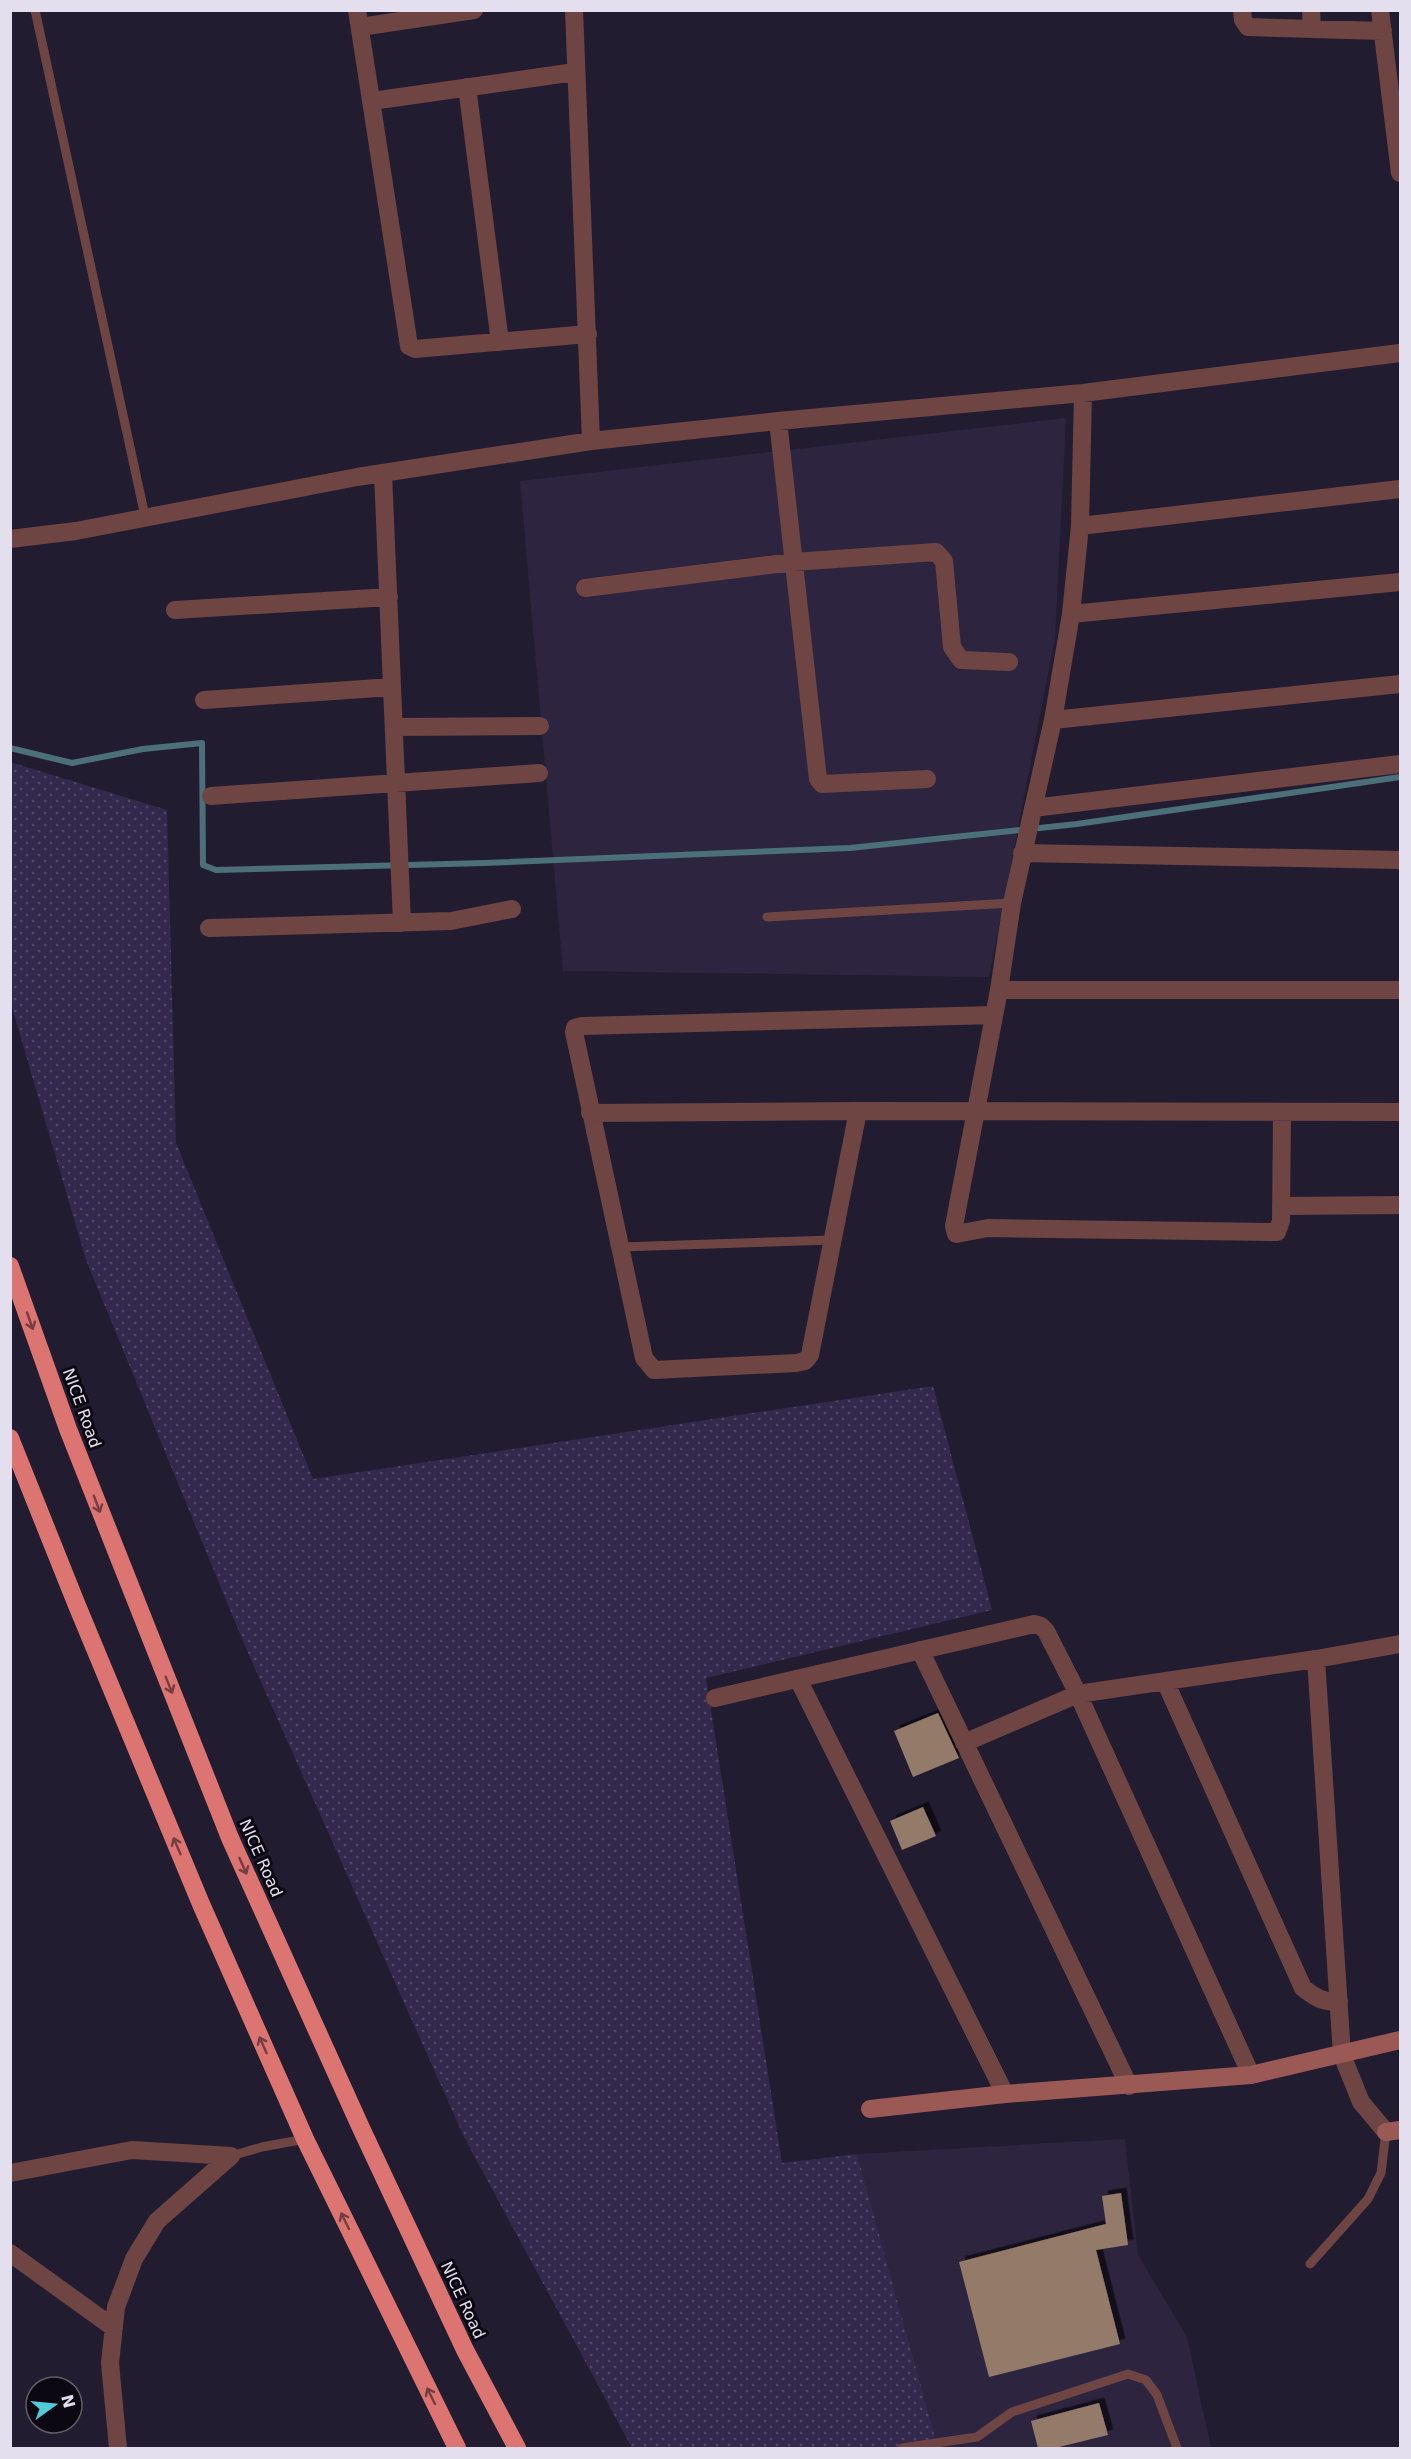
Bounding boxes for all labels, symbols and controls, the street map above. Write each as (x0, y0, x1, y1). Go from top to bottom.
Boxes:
one-way arrow (25, 1311, 36, 1330)
street label: NICE Road (59, 1366, 105, 1450)
one-way arrow (92, 1494, 103, 1513)
one-way arrow (164, 1676, 175, 1694)
street label: NICE Road (235, 1816, 287, 1900)
one-way arrow (171, 1838, 182, 1856)
one-way arrow (237, 1856, 249, 1874)
one-way arrow (256, 2036, 268, 2054)
one-way arrow (339, 2213, 351, 2231)
street label: NICE Road (437, 2258, 489, 2342)
north arrow (24, 2375, 84, 2435)
one-way arrow (425, 2388, 436, 2406)
text: N (57, 2392, 79, 2410)

